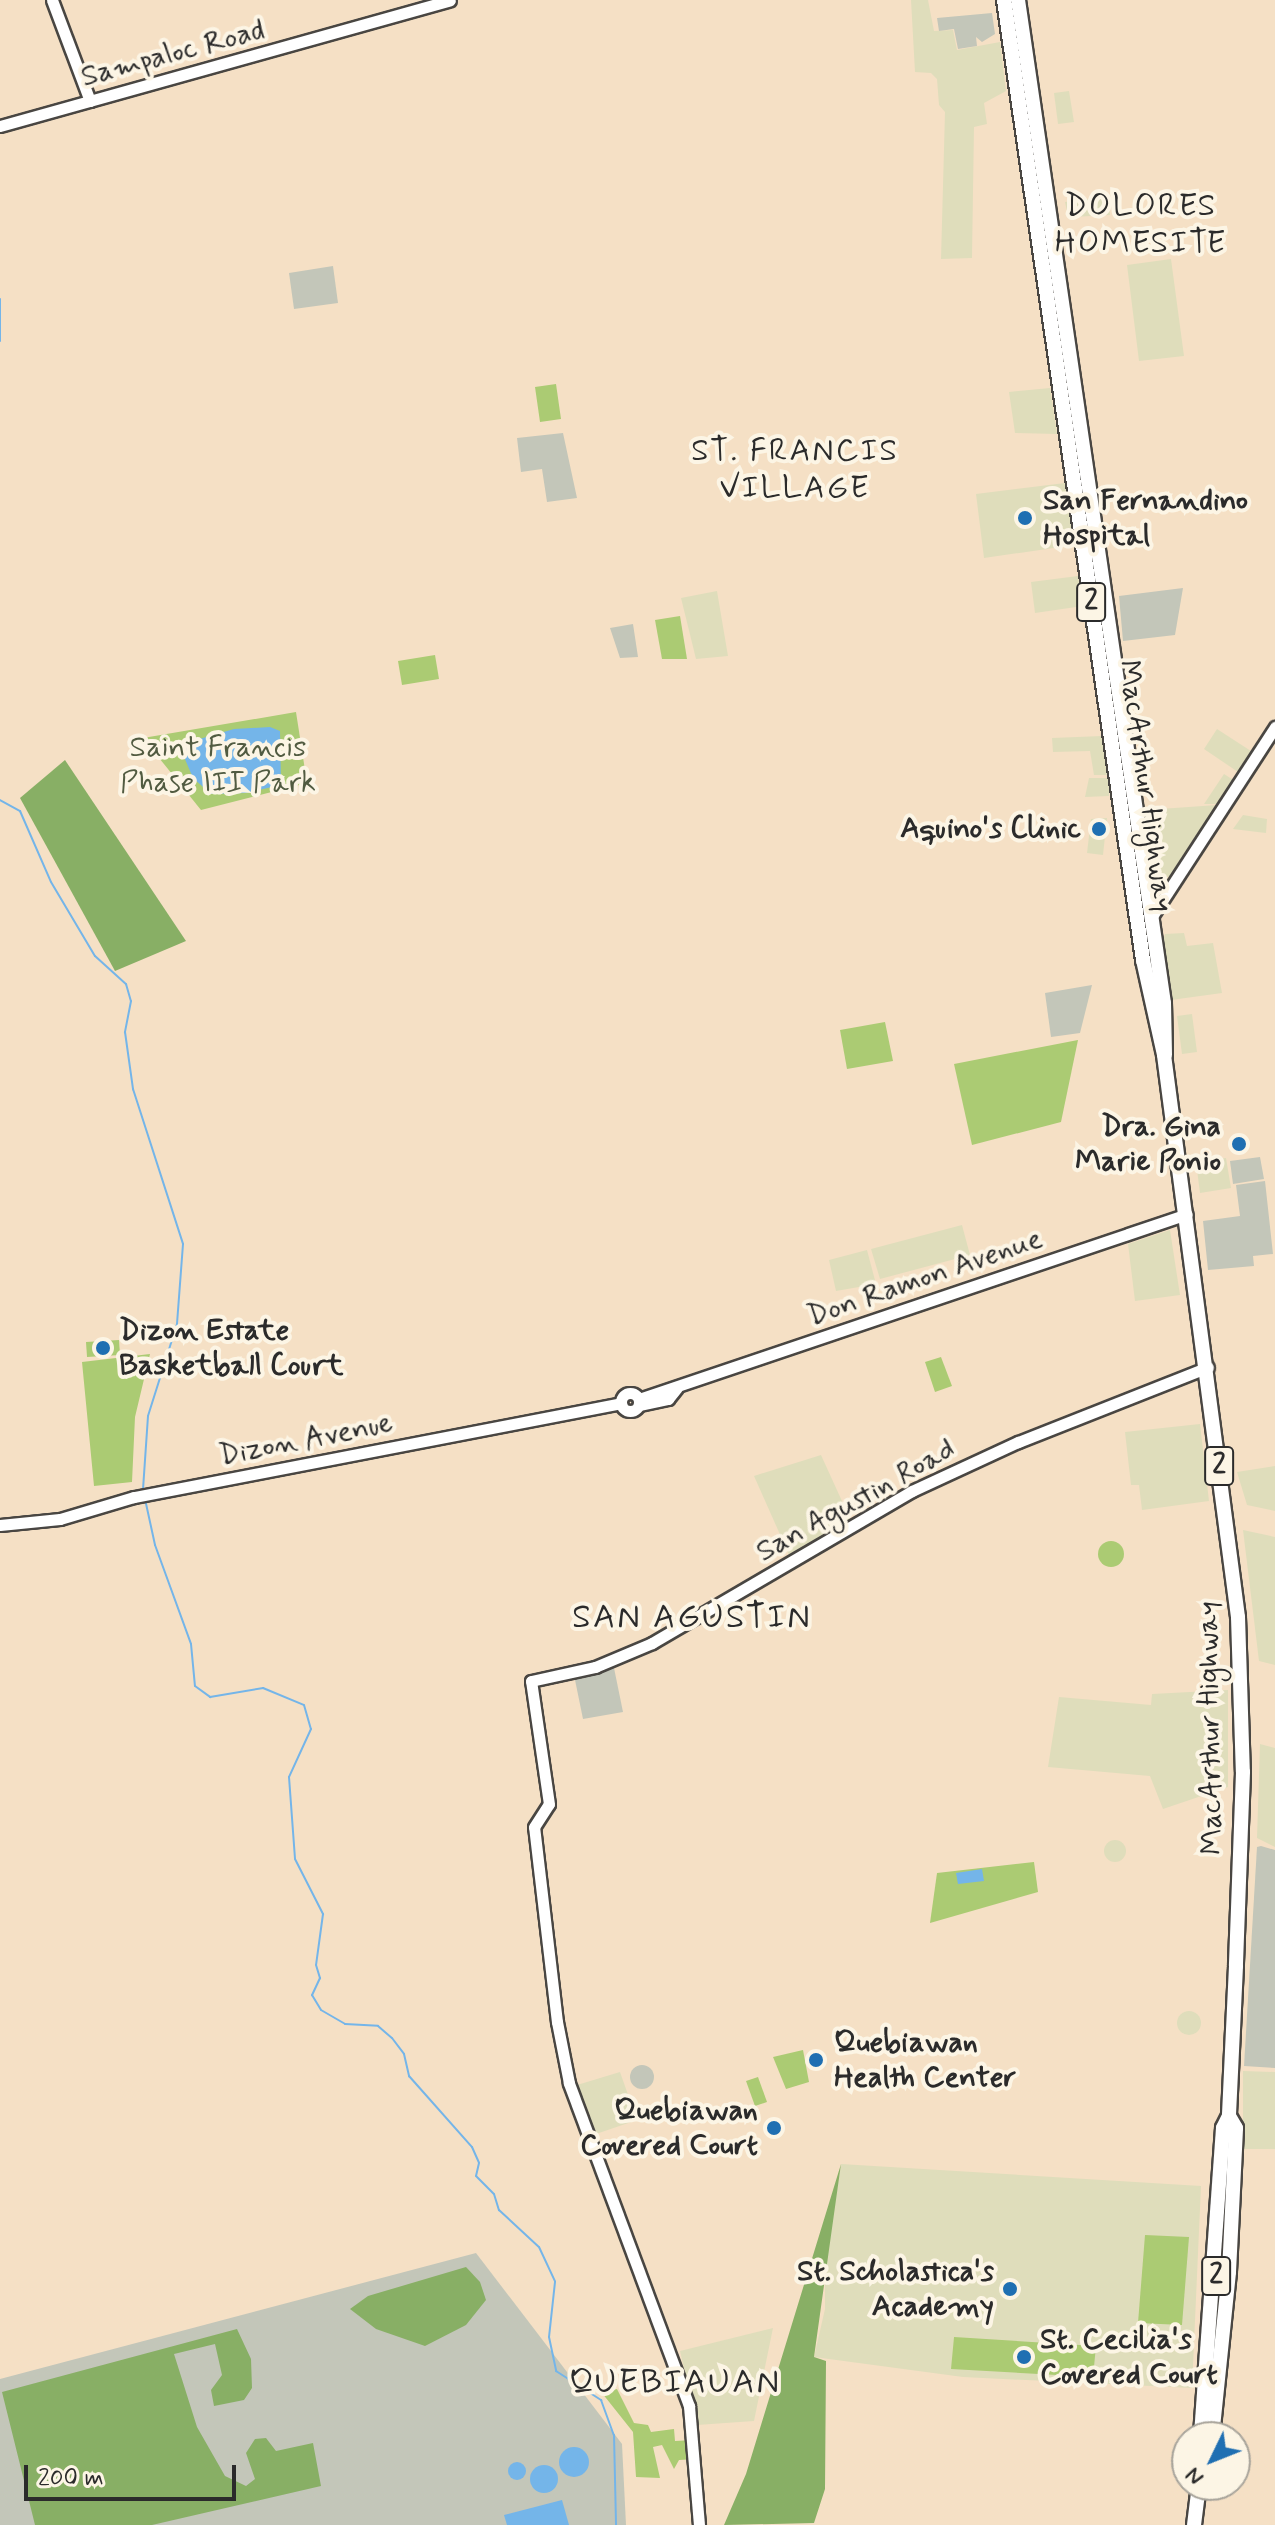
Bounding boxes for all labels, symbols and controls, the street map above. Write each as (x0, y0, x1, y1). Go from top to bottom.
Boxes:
street label: Sampaloc Road (78, 12, 268, 96)
district label: DOLORES HOMESITE (1055, 188, 1227, 263)
district label: ST. FRANCIS VILLAGE (690, 433, 900, 508)
place label: San Fernandino Hospital (1043, 483, 1252, 554)
marker: San Fernandino Hospital (1014, 507, 1036, 529)
road number: 2 (1075, 578, 1107, 626)
street label: MacArthur Highway (1110, 658, 1180, 914)
park label: Saint Francis Phase III Park (122, 730, 314, 800)
place label: Aquino's Clinic (897, 811, 1081, 847)
marker: Aquino's Clinic (1088, 818, 1110, 840)
place label: Dra. Gina Marie Ponio (1075, 1109, 1221, 1180)
marker: Dra. Gina Marie Ponio (1228, 1133, 1250, 1155)
street label: Don Ramon Avenue (797, 1219, 1053, 1337)
place label: Dizon Estate Basketball Court (119, 1313, 342, 1384)
marker: Dizon Estate Basketball Court (94, 1339, 112, 1357)
street label: Dizon Avenue (213, 1405, 399, 1475)
street label: San Agustin Road (755, 1434, 957, 1568)
road number: 2 (1203, 1442, 1235, 1490)
district label: SAN AGUSTIN (575, 1598, 809, 1638)
street label: MacArthur Highway (1191, 1601, 1231, 1855)
place label: Quebiawan Health Center (834, 2025, 1016, 2096)
marker: Quebiawan Health Center (805, 2049, 827, 2071)
place label: Quebiawan Covered Court (577, 2093, 758, 2164)
marker: Quebiawan Covered Court (765, 2119, 783, 2137)
road number: 2 (1200, 2252, 1232, 2300)
place label: St. Scholastica's Academy (797, 2254, 994, 2324)
marker: St. Scholastica's Academy (1001, 2280, 1019, 2298)
place label: St. Cecilia's Covered Court (1040, 2322, 1221, 2392)
marker: St. Cecilia's Covered Court (1015, 2348, 1033, 2366)
district label: QUEBIAUAN (571, 2363, 779, 2403)
north arrow (1171, 2421, 1251, 2501)
scale bar (28, 2449, 240, 2499)
text: N (1180, 2461, 1210, 2491)
text: 200 m (38, 2463, 104, 2494)

